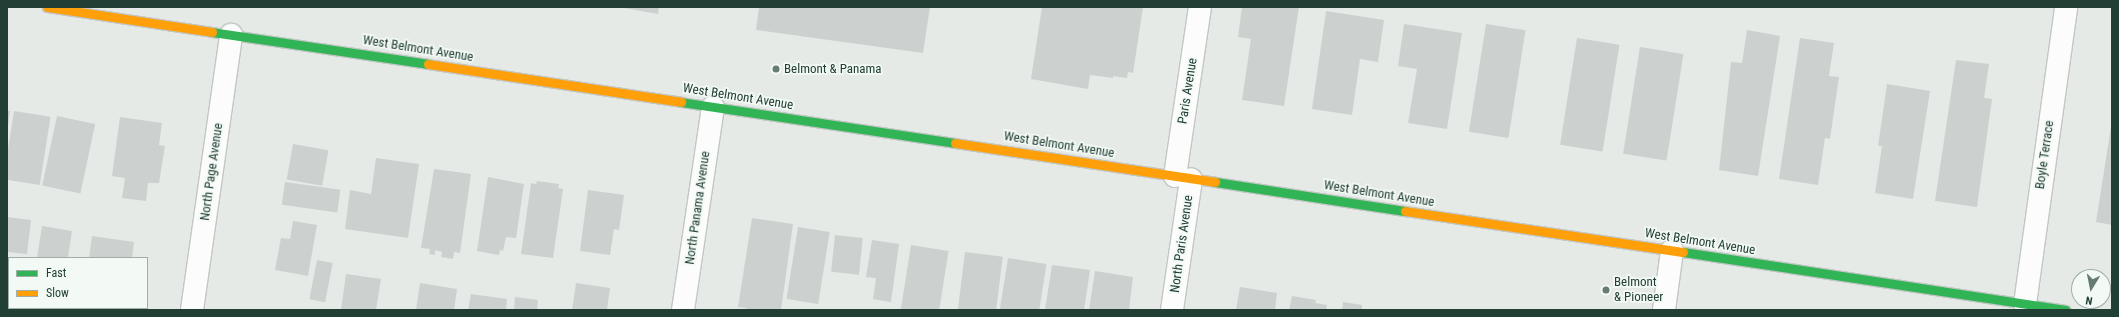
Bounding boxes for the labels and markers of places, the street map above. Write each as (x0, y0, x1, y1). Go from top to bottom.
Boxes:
place label: Belmont & Panama (784, 61, 882, 77)
marker: Belmont & Panama (771, 64, 781, 74)
place label: Belmont & Pioneer (1614, 275, 1663, 306)
marker: Belmont & Pioneer (1601, 285, 1611, 295)

